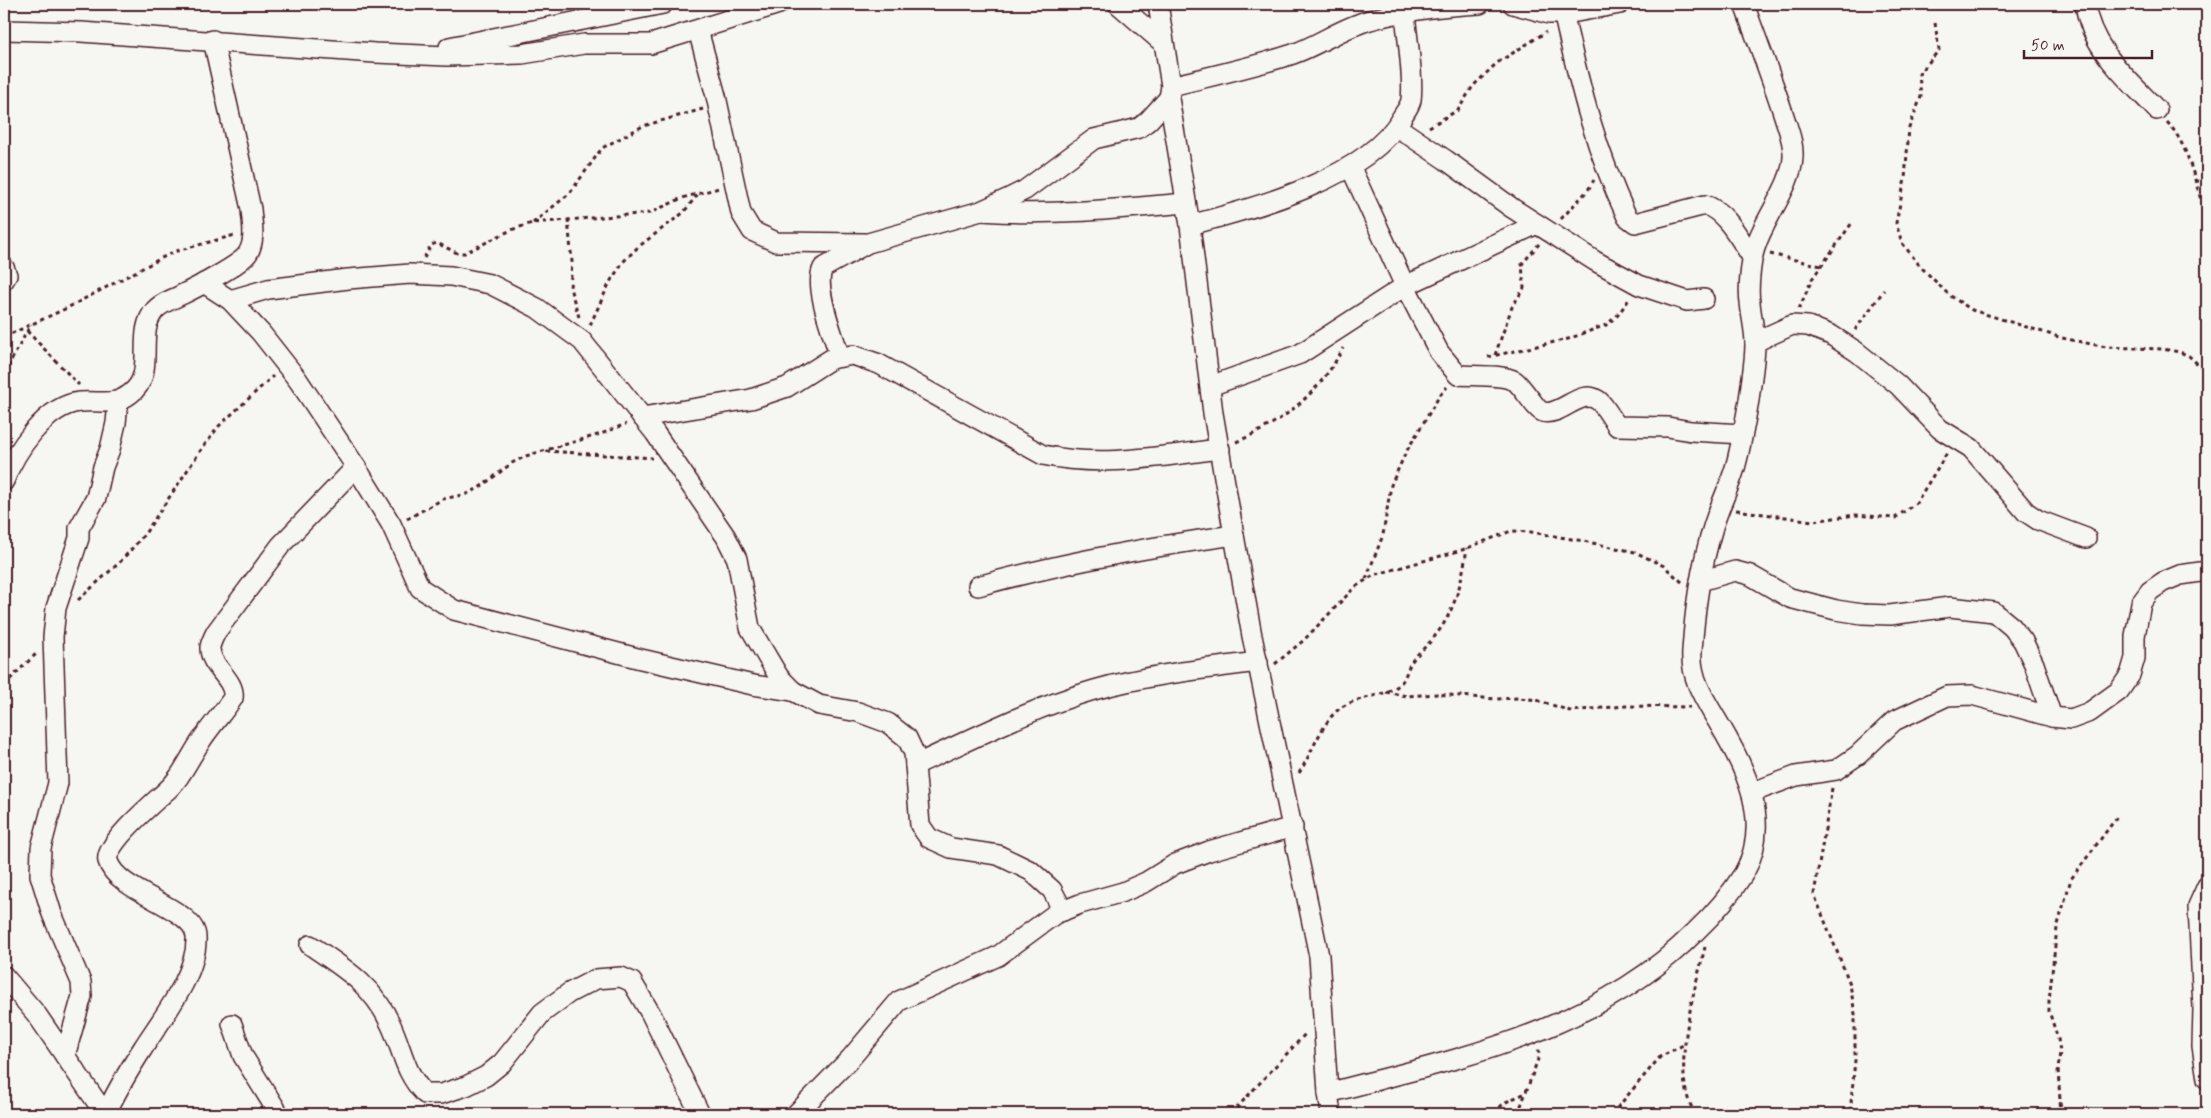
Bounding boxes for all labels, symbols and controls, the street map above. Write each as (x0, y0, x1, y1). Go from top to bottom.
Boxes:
scale bar (2024, 28, 2151, 60)
text: 50 m (2031, 36, 2065, 56)

